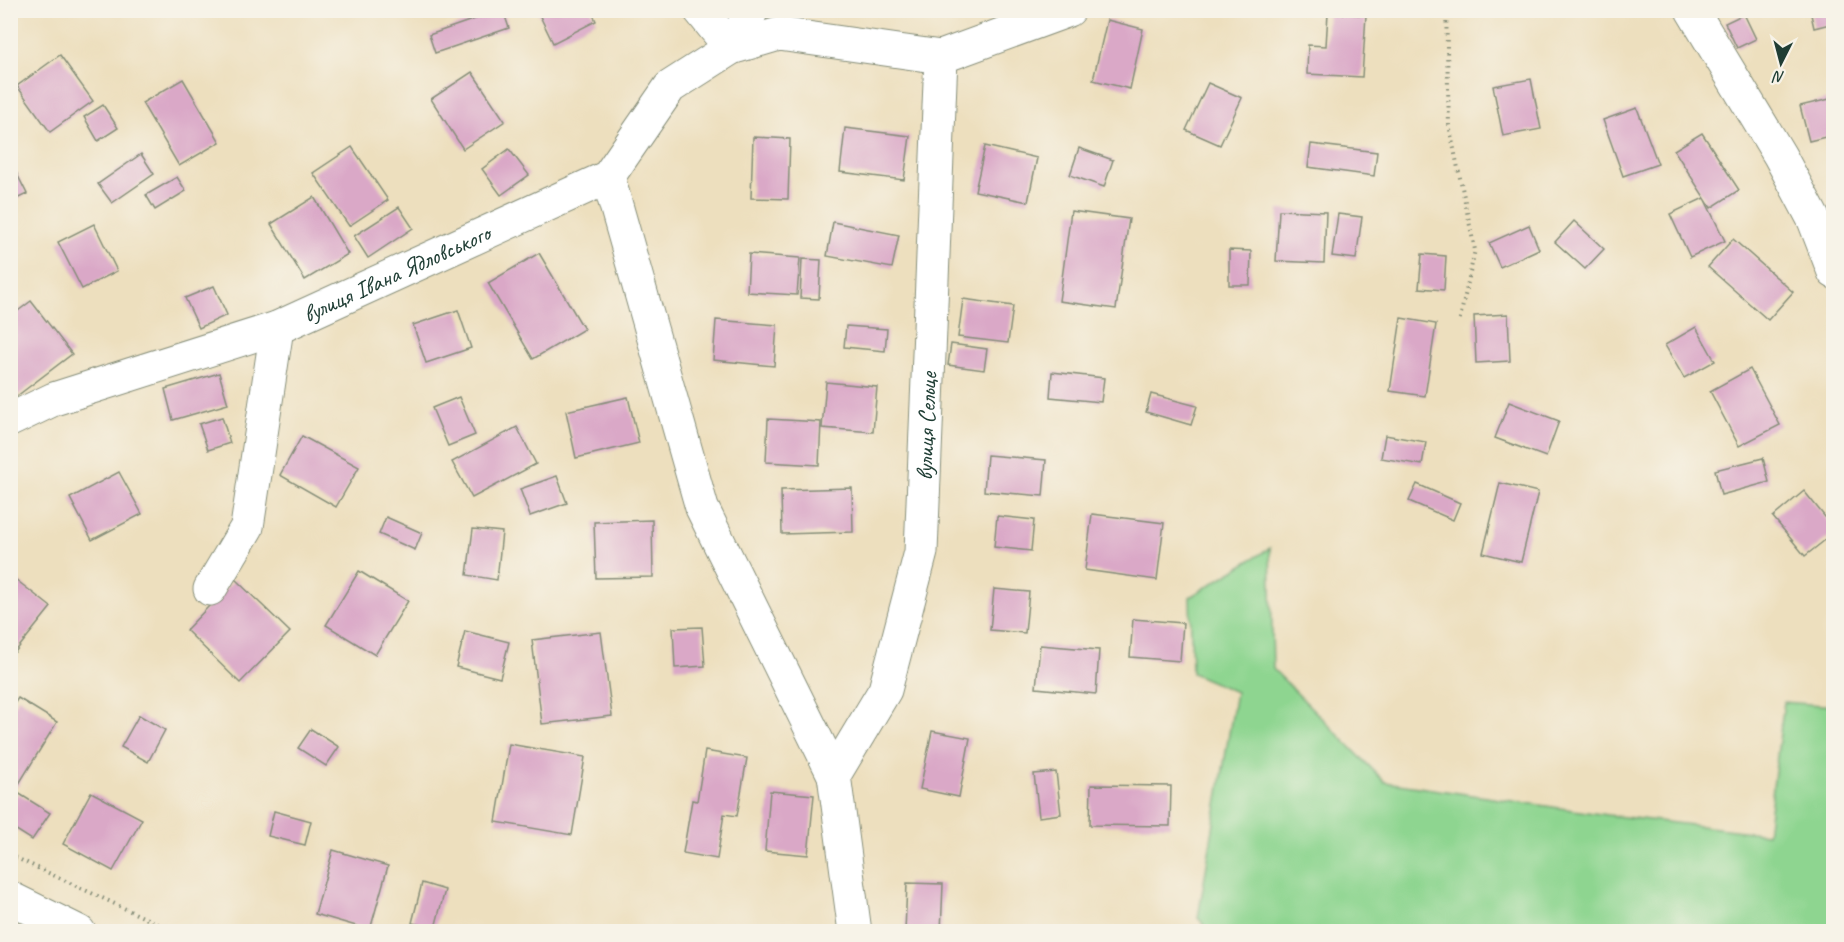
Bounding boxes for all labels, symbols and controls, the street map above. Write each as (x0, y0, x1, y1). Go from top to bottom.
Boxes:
north arrow (1751, 33, 1811, 93)
text: N (1770, 66, 1786, 87)
street label: вулиця Івана Ядловського (298, 217, 497, 329)
street label: вулиця Сельце (909, 369, 943, 481)

